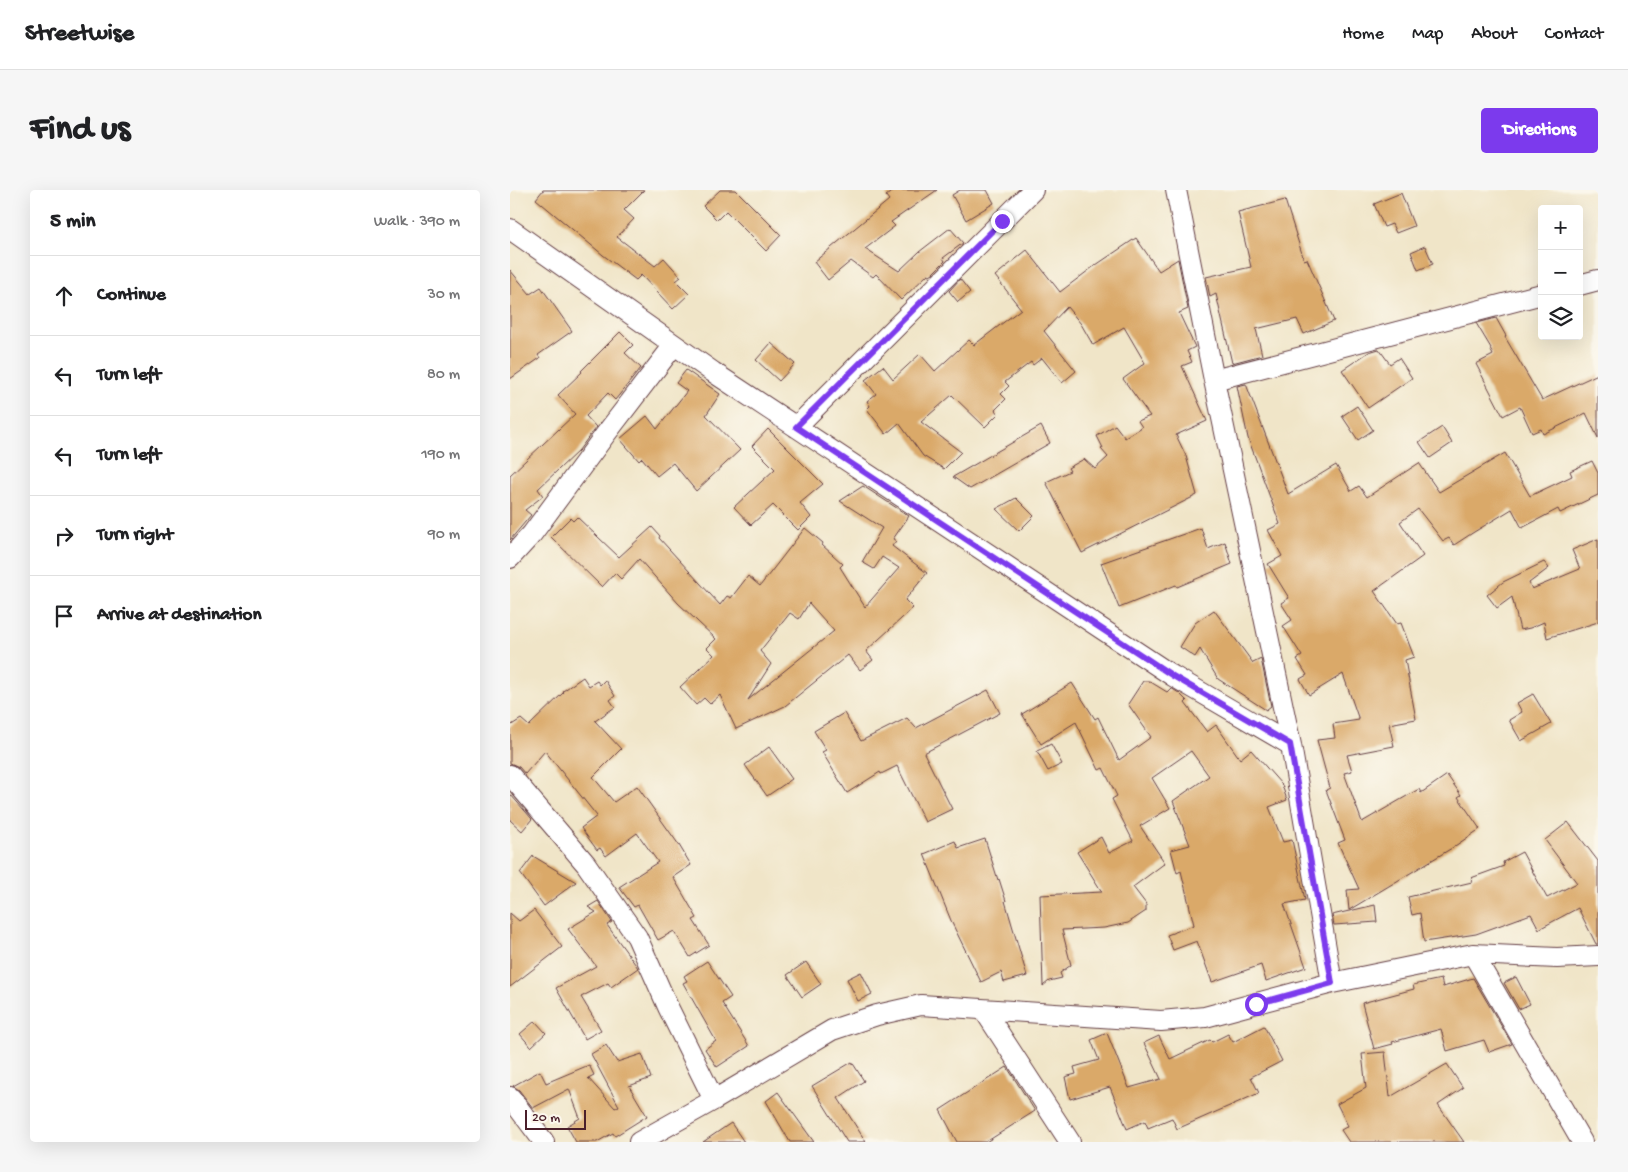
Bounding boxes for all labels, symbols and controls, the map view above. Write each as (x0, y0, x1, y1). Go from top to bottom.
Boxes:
text: Streetwise (25, 20, 134, 49)
text: Home (1342, 24, 1384, 45)
text: Map (1412, 24, 1443, 45)
text: About (1471, 24, 1517, 45)
text: Contact (1545, 24, 1603, 45)
button: Directions (1481, 108, 1598, 153)
text: Find us (30, 110, 130, 151)
map controls (1538, 205, 1583, 340)
button: + (1538, 205, 1583, 250)
text: 5 min (50, 210, 95, 235)
route end (991, 210, 1014, 233)
text: Walk · 390 m (374, 213, 460, 232)
button: − (1538, 250, 1583, 295)
icon: ahead (50, 282, 78, 310)
text: Continue (97, 284, 166, 307)
text: 30 m (427, 286, 460, 305)
button: layers (1538, 295, 1583, 340)
icon: left (50, 362, 78, 390)
text: Turn left (97, 364, 161, 387)
text: 80 m (427, 366, 460, 385)
icon: left (50, 442, 78, 470)
text: Turn left (97, 444, 161, 467)
text: 190 m (421, 446, 460, 465)
icon: right (50, 522, 78, 550)
text: Turn right (97, 524, 173, 547)
text: 90 m (428, 526, 460, 545)
icon: arrive (50, 602, 78, 630)
text: Arrive at destination (97, 604, 261, 627)
route start (1245, 993, 1268, 1016)
scale bar (525, 1107, 586, 1130)
text: 20 m (532, 1110, 560, 1127)

